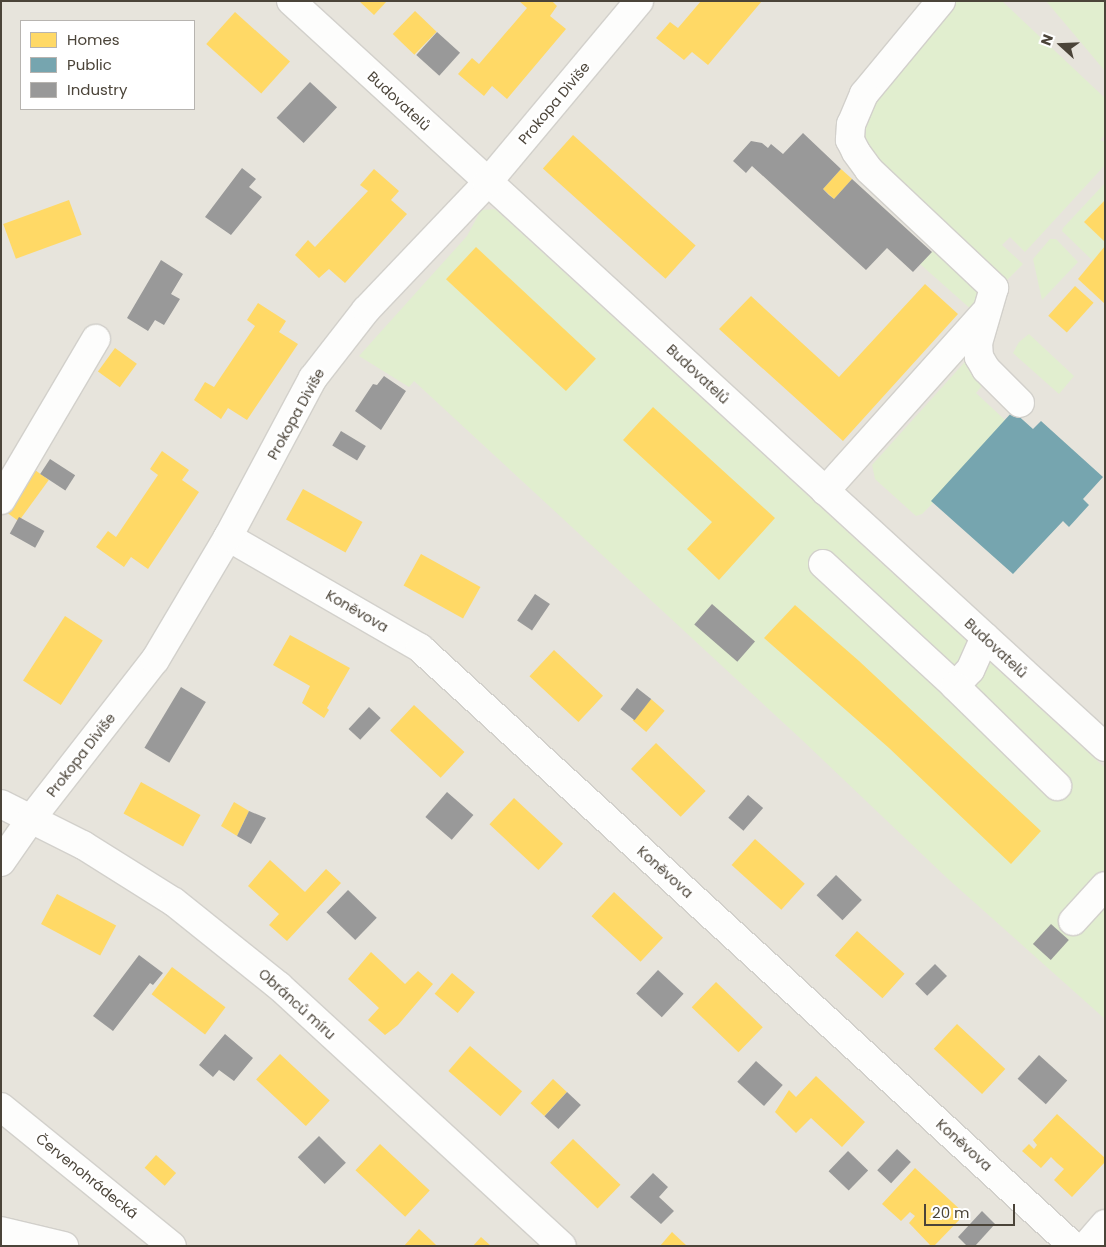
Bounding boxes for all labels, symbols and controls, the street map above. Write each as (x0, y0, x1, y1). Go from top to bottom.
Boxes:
legend (20, 20, 195, 110)
north arrow (1036, 20, 1086, 70)
text: Homes (67, 29, 120, 50)
text: N (1036, 32, 1058, 48)
text: Public (67, 54, 112, 75)
street label: Prokopa Diviše (515, 59, 593, 147)
street label: Budovatelů (364, 68, 434, 134)
text: Industry (67, 79, 127, 100)
street label: Budovatelů (663, 341, 733, 407)
street label: Prokopa Diviše (264, 365, 328, 463)
street label: Koněvova (323, 586, 391, 636)
street label: Budovatelů (961, 615, 1031, 681)
street label: Prokopa Diviše (43, 710, 119, 800)
street label: Koněvova (634, 843, 696, 901)
street label: Obránců míru (255, 965, 339, 1043)
street label: Koněvova (933, 1116, 995, 1174)
street label: Červenohrádecká (33, 1130, 141, 1222)
scale bar (926, 1194, 1017, 1226)
text: 20 m (932, 1202, 970, 1223)

